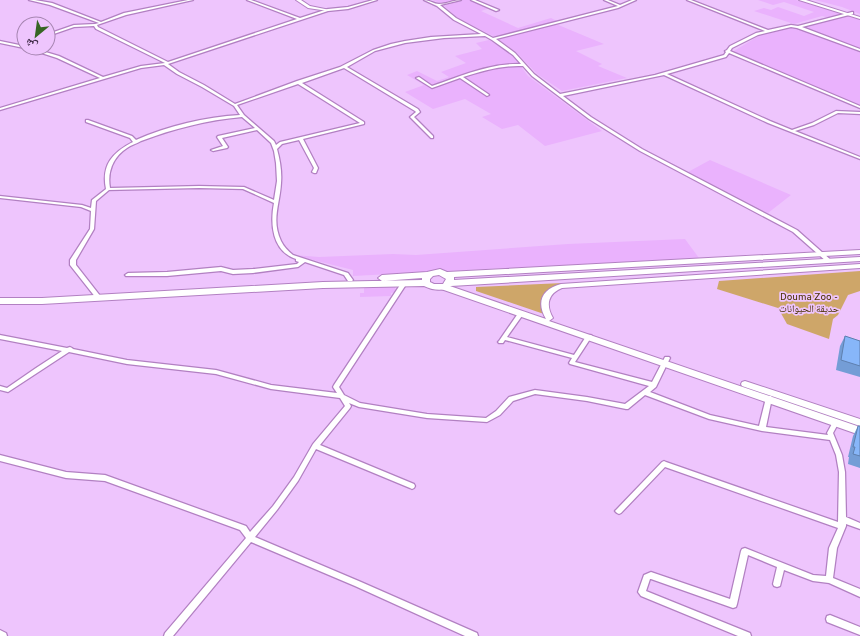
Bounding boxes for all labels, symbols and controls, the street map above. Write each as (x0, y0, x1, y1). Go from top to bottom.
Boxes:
north arrow (16, 16, 56, 56)
text: ش (23, 35, 40, 53)
park label: Douma Zoo - حديقة الحيوانات (779, 291, 840, 316)

